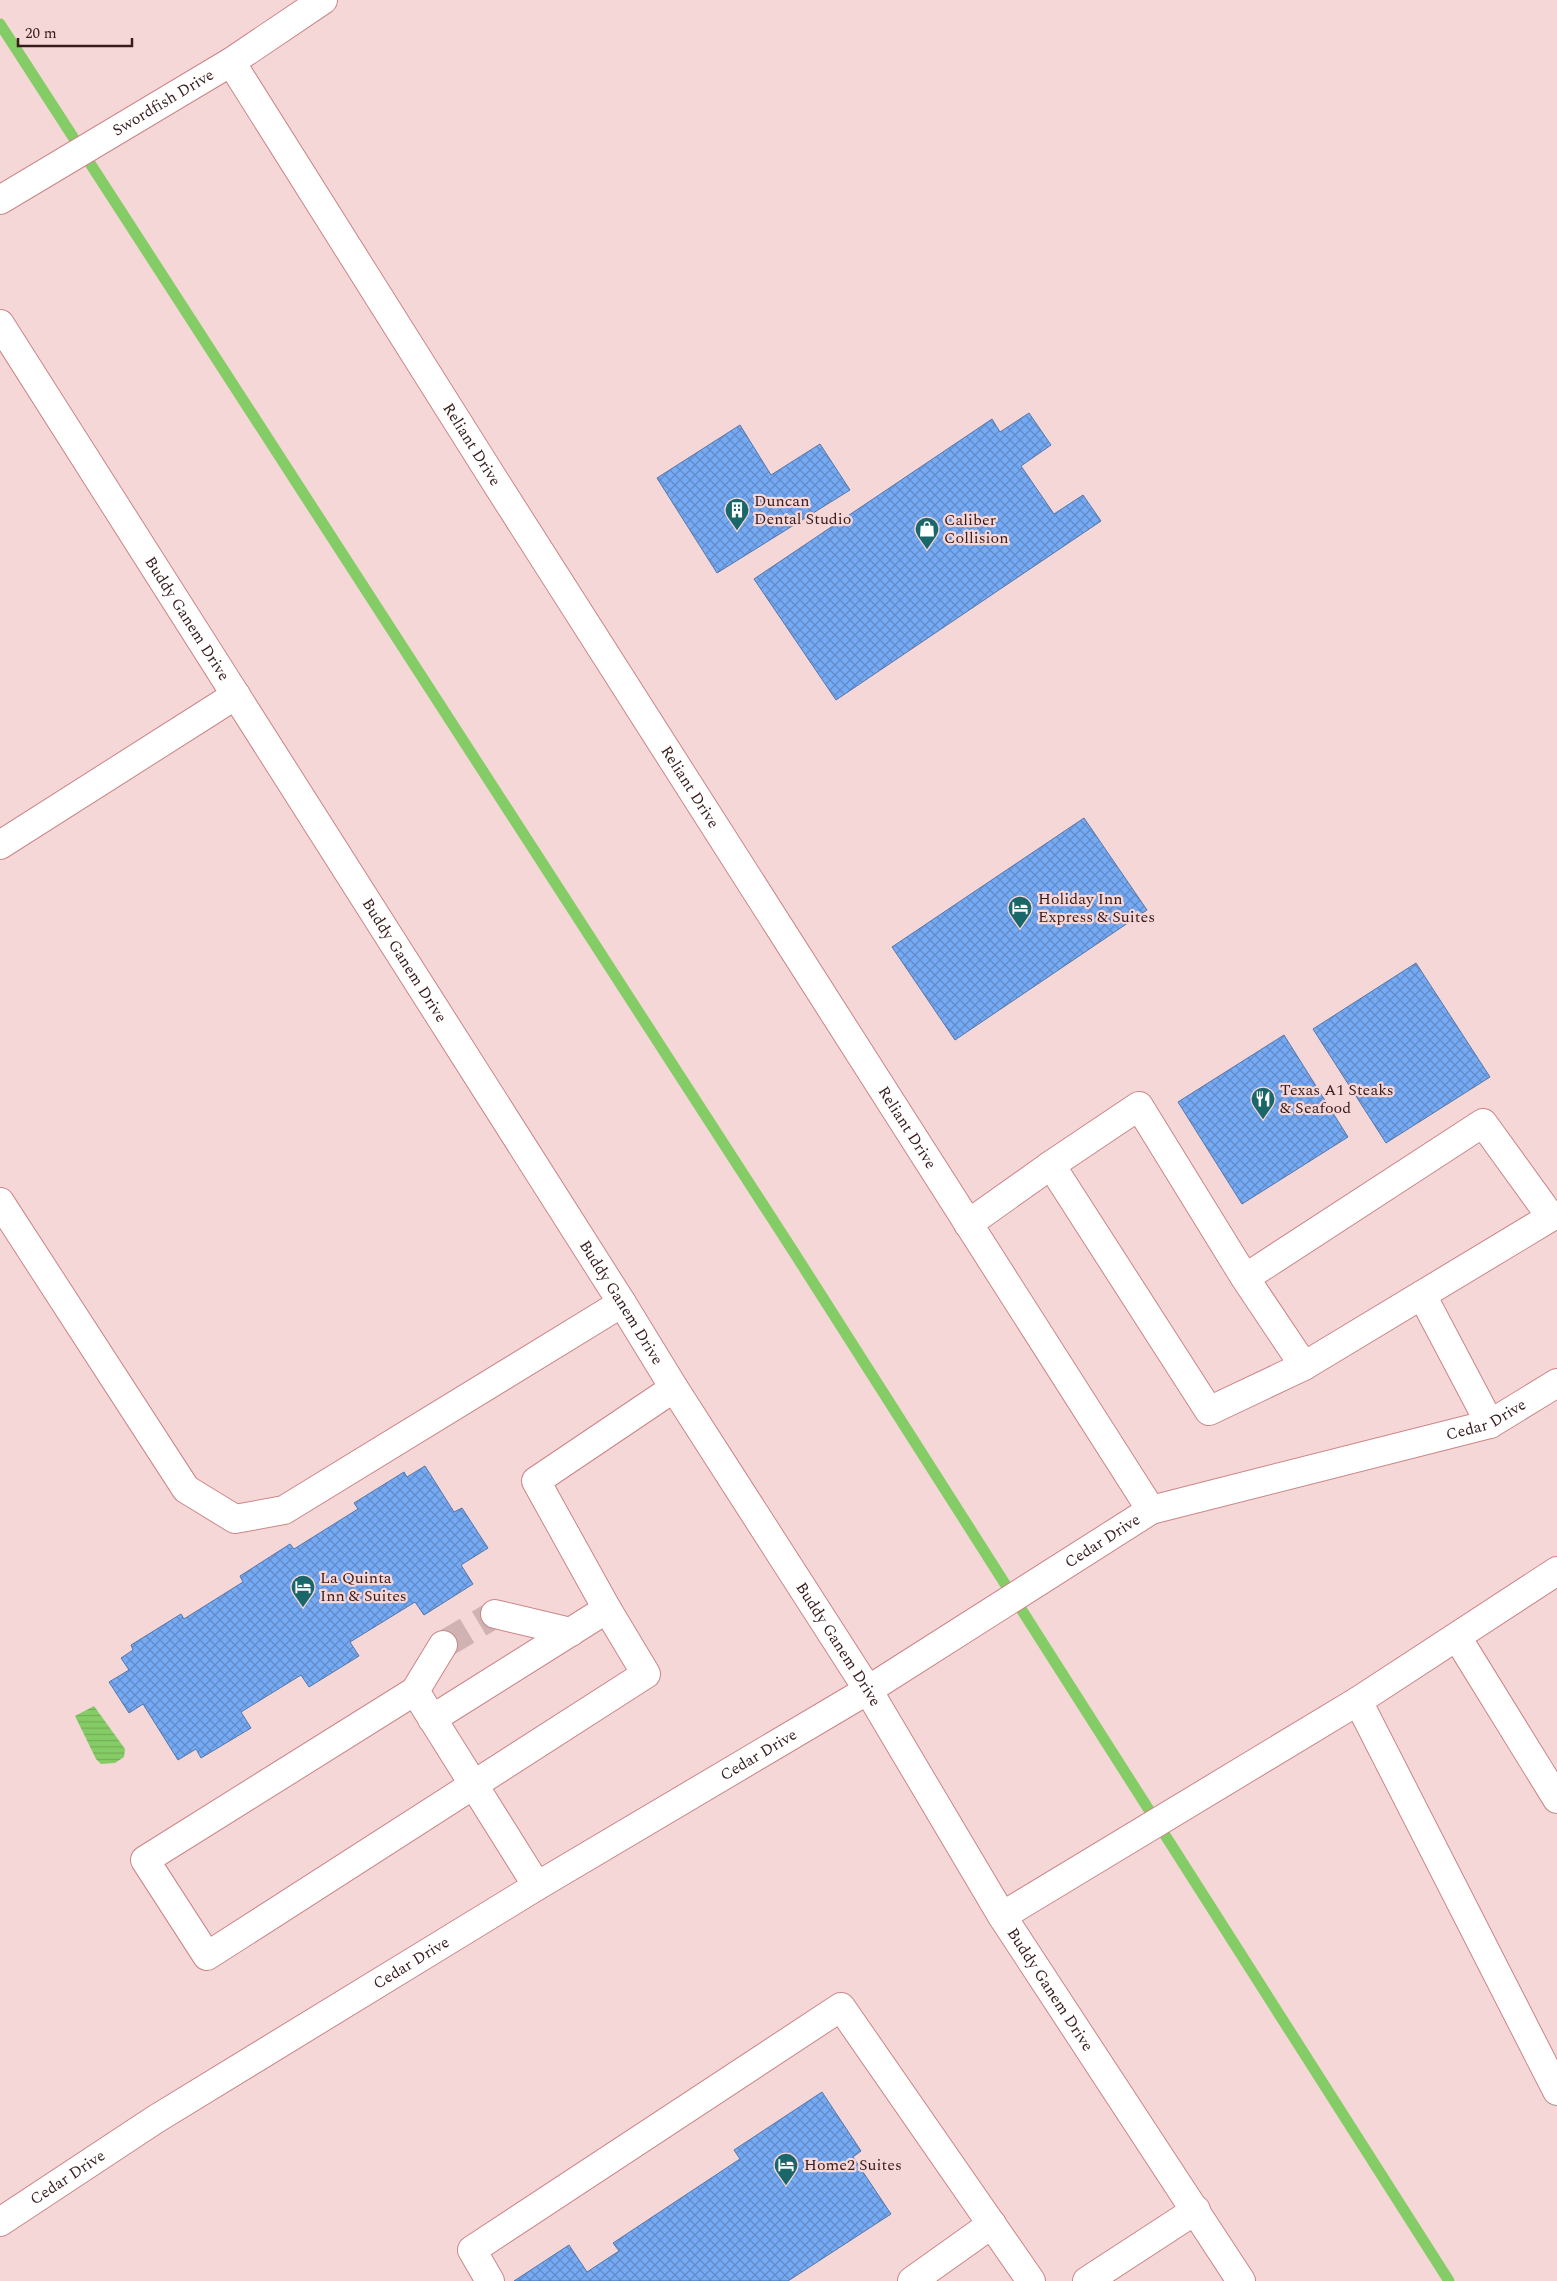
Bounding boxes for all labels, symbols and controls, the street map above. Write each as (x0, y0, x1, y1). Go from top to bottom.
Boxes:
scale bar (18, 15, 131, 47)
text: 20 m (25, 22, 57, 45)
street label: Swordfish Drive (108, 63, 219, 142)
street label: Reliant Drive (437, 398, 507, 491)
place label: Duncan Dental Studio (754, 489, 851, 531)
building icon: Duncan Dental Studio (724, 497, 750, 531)
place label: Caliber Collision (944, 508, 1009, 550)
shop icon: Caliber Collision (914, 516, 940, 550)
street label: Buddy Ganem Drive (139, 552, 236, 685)
street label: Reliant Drive (654, 741, 725, 833)
place label: Holiday Inn Express & Suites (1038, 887, 1155, 929)
street label: Buddy Ganem Drive (356, 893, 453, 1027)
hotel icon: Holiday Inn Express & Suites (1007, 895, 1033, 929)
place label: Texas A1 Steaks & Seafood (1280, 1078, 1394, 1120)
street label: Reliant Drive (872, 1081, 943, 1174)
restaurant icon: Texas A1 Steaks & Seafood (1250, 1086, 1276, 1120)
street label: Buddy Ganem Drive (573, 1235, 669, 1370)
street label: Cedar Drive (1443, 1393, 1531, 1447)
street label: Cedar Drive (1060, 1508, 1145, 1574)
place label: La Quinta Inn & Suites (320, 1566, 407, 1608)
hotel icon: La Quinta Inn & Suites (290, 1574, 316, 1608)
street label: Buddy Ganem Drive (790, 1577, 887, 1711)
street label: Cedar Drive (716, 1723, 802, 1787)
street label: Buddy Ganem Drive (1001, 1923, 1099, 2056)
street label: Cedar Drive (368, 1930, 454, 1996)
street label: Cedar Drive (25, 2144, 110, 2211)
hotel icon: Home2 Suites (773, 2152, 799, 2186)
place label: Home2 Suites (804, 2153, 902, 2177)

